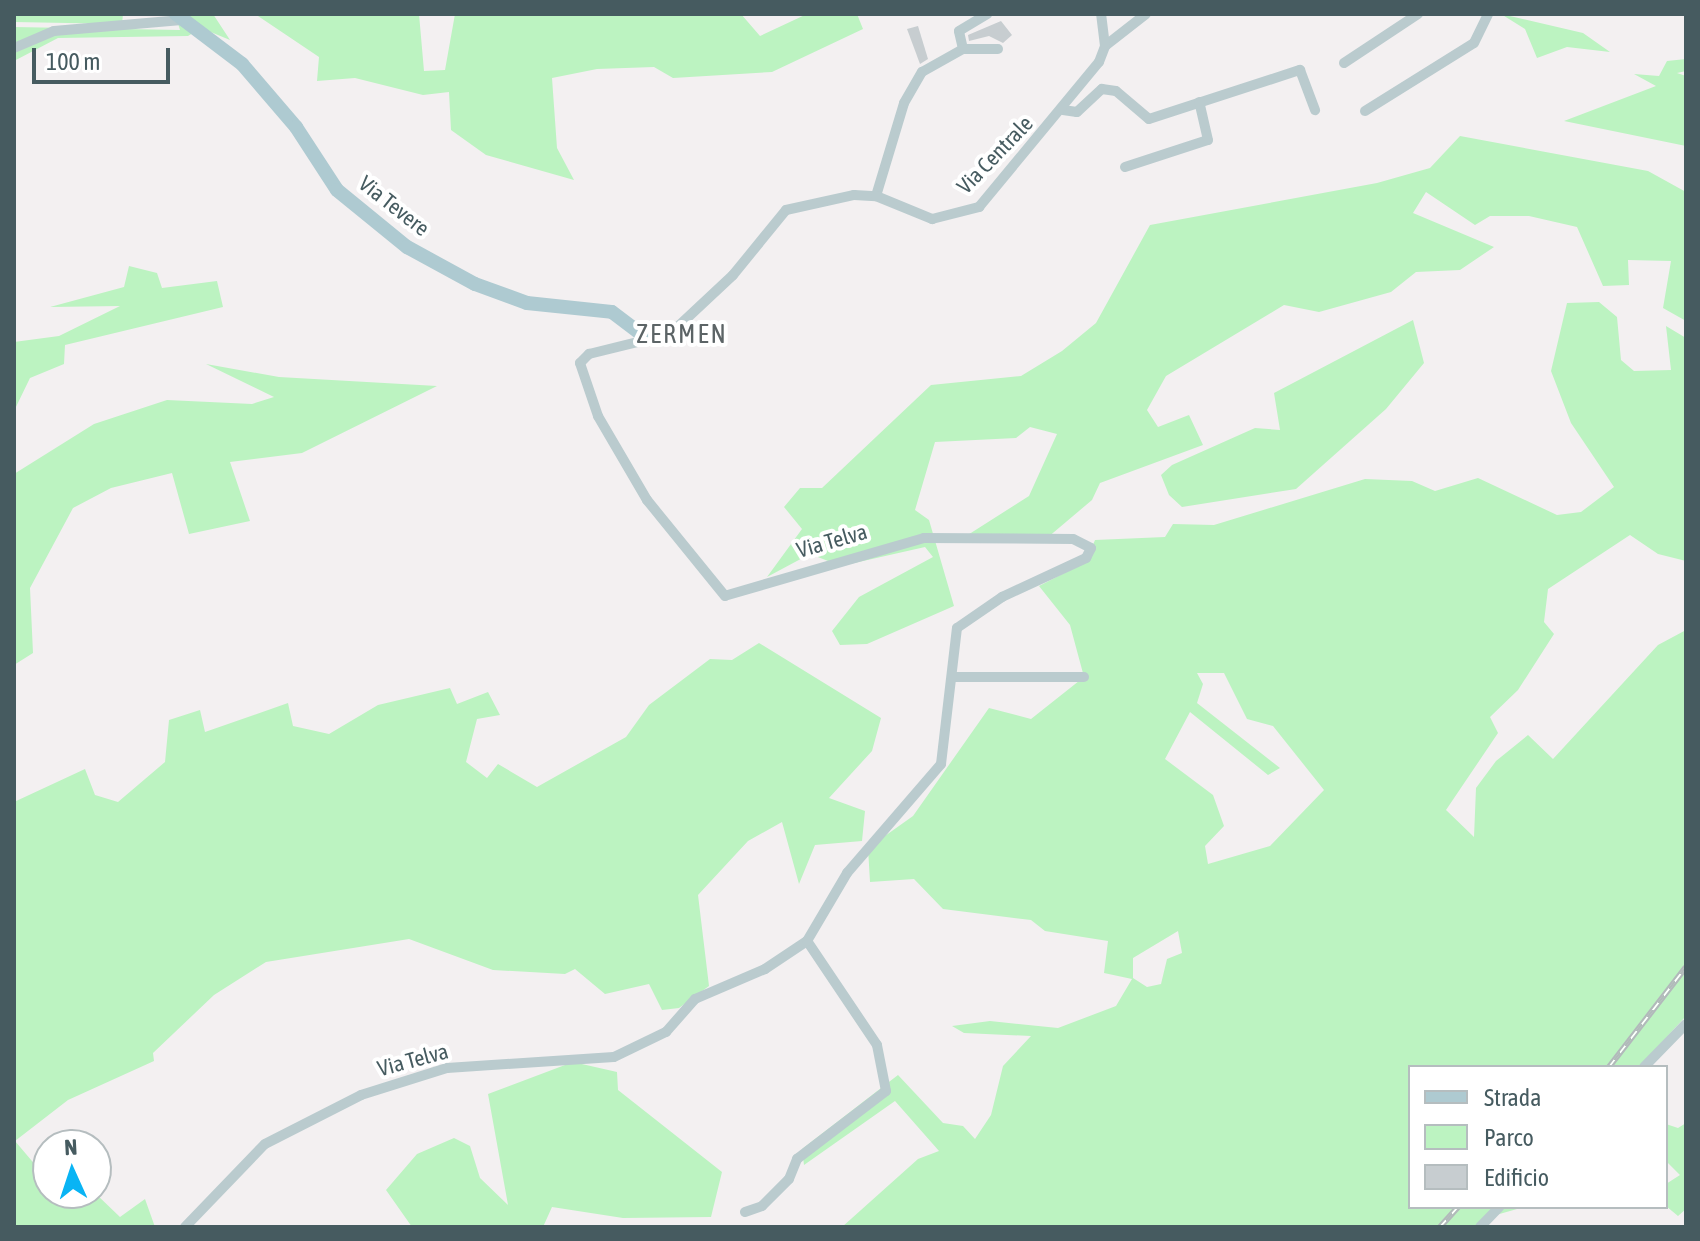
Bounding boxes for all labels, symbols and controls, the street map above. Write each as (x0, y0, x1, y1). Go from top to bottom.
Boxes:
scale bar (36, 32, 174, 82)
text: 100 m (46, 48, 100, 75)
street label: Via Centrale (952, 111, 1038, 199)
street label: Via Tevere (353, 170, 435, 242)
district label: ZERMEN (636, 319, 728, 351)
street label: Via Telva (794, 518, 870, 564)
street label: Via Telva (375, 1038, 451, 1082)
legend (1408, 1065, 1668, 1209)
text: Strada (1484, 1084, 1541, 1111)
text: Parco (1484, 1124, 1534, 1151)
north arrow (32, 1129, 112, 1209)
text: N (64, 1134, 78, 1160)
text: Edificio (1484, 1164, 1549, 1191)

